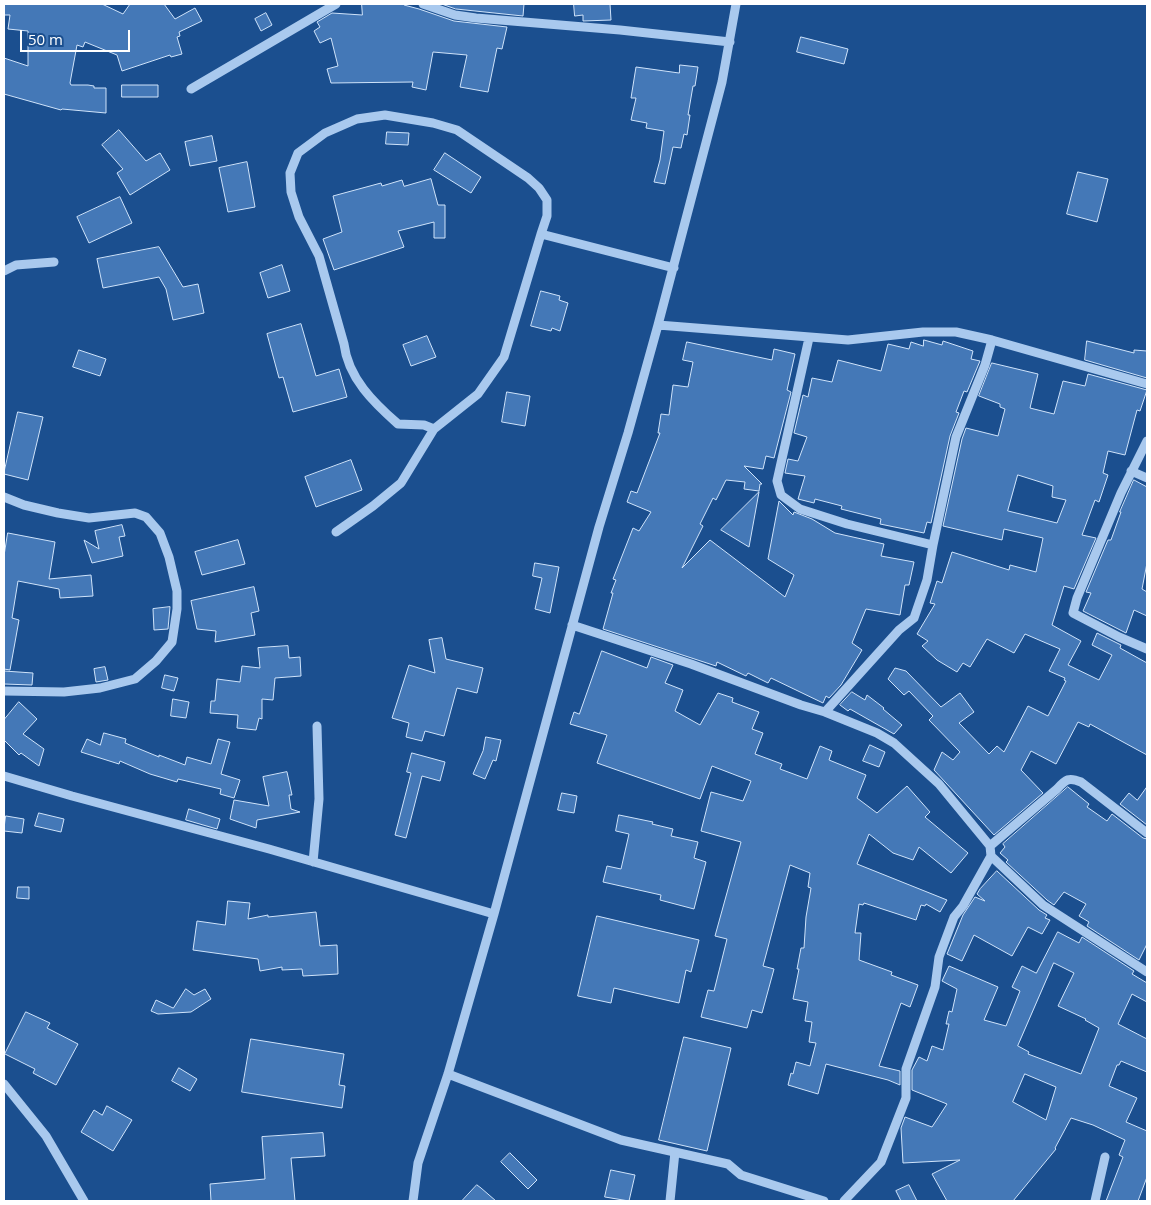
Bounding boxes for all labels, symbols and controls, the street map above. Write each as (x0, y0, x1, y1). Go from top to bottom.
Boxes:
scale bar (22, 20, 132, 52)
text: 50 m (28, 29, 63, 49)

